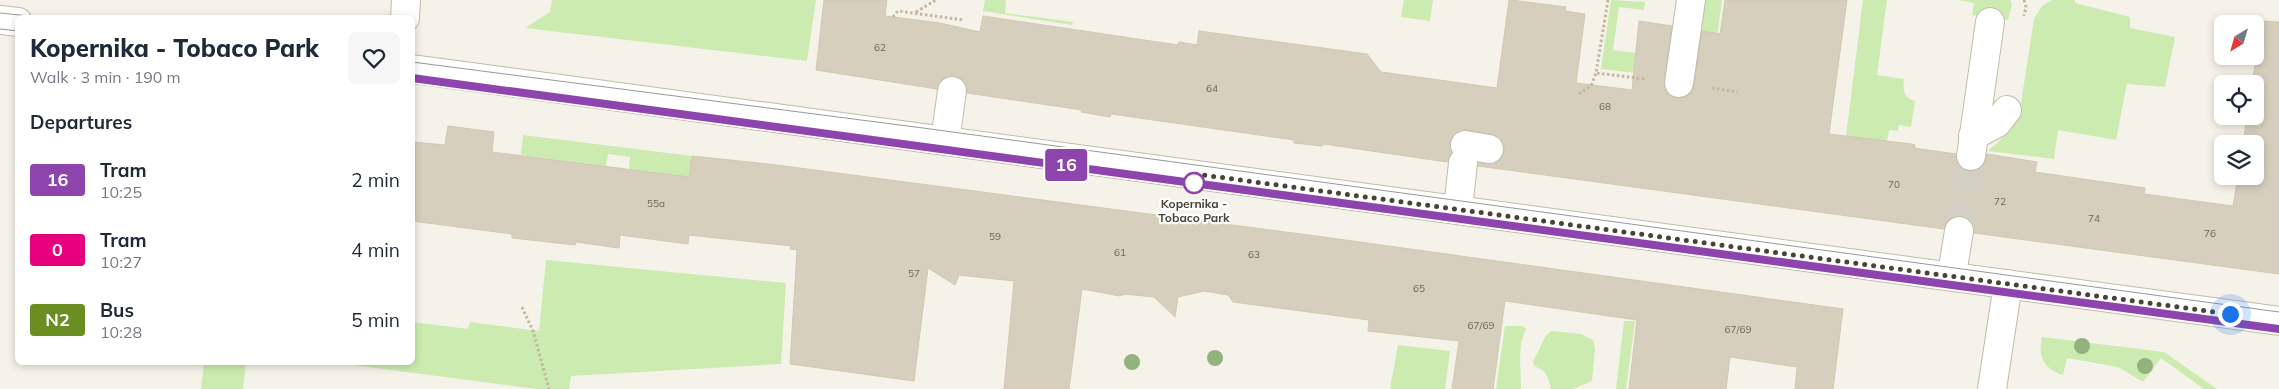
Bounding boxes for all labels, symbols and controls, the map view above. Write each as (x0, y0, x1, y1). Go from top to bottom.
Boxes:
north arrow (2214, 15, 2264, 65)
map controls (2214, 15, 2264, 185)
button: heart (348, 32, 400, 84)
text: Kopernika - Tobaco Park (30, 33, 319, 63)
house number: 62 (874, 41, 886, 54)
text: Walk · 3 min · 190 m (30, 67, 181, 87)
button: locate (2214, 75, 2264, 125)
house number: 64 (1206, 82, 1218, 95)
house number: 68 (1599, 100, 1611, 113)
text: Departures (30, 110, 132, 134)
button: layers (2214, 135, 2264, 185)
line badge: 16 (1044, 149, 1088, 181)
text: 16 (1055, 153, 1077, 176)
text: Tram (100, 158, 147, 182)
text: 16 (47, 168, 68, 191)
text: 2 min (351, 168, 400, 192)
marker: Kopernika - Tobaco Park (1183, 172, 1205, 194)
house number: 70 (1888, 178, 1900, 191)
text: 10:25 (100, 182, 142, 202)
house number: 72 (1994, 195, 2006, 208)
place label: Kopernika - Tobaco Park (1158, 196, 1230, 225)
house number: 55a (647, 197, 665, 210)
house number: 74 (2088, 212, 2100, 225)
house number: 76 (2204, 227, 2216, 240)
text: Tram (100, 228, 147, 252)
house number: 59 (989, 230, 1001, 243)
text: 0 (52, 238, 63, 261)
text: 4 min (351, 238, 400, 262)
house number: 61 (1114, 246, 1126, 259)
house number: 63 (1248, 248, 1260, 261)
text: 10:27 (100, 252, 142, 272)
house number: 57 (908, 267, 920, 280)
house number: 65 (1413, 282, 1425, 295)
text: Bus (100, 298, 134, 322)
your location (2218, 302, 2243, 327)
text: N2 (45, 308, 70, 331)
text: 5 min (351, 308, 400, 332)
house number: 67/69 (1468, 319, 1494, 332)
text: 10:28 (100, 322, 142, 342)
house number: 67/69 (1725, 323, 1751, 336)

